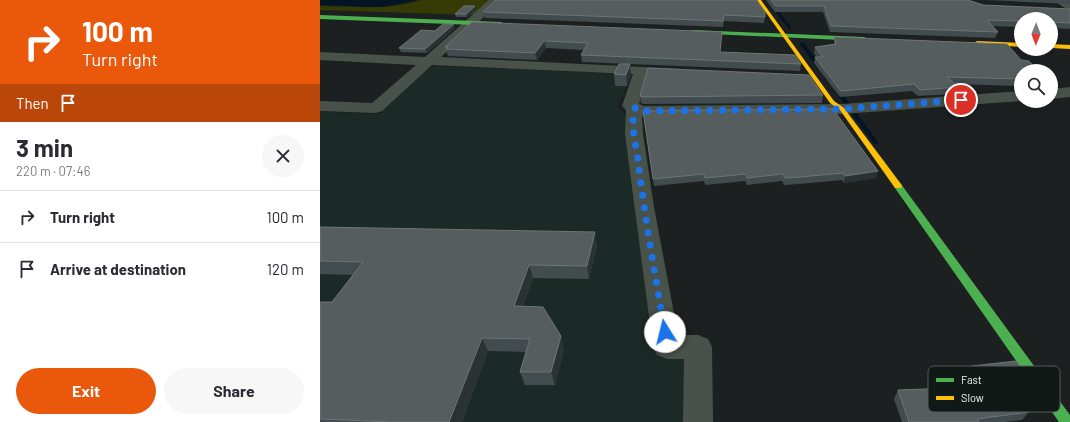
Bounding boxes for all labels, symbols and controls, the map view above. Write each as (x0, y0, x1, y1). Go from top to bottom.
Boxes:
north arrow (1014, 12, 1058, 56)
map controls (1014, 12, 1058, 108)
text: 100 m (82, 14, 153, 48)
icon: right (16, 16, 68, 68)
text: Turn right (82, 48, 158, 70)
button: search (1014, 64, 1058, 108)
pin (944, 83, 978, 117)
icon: arrive (950, 89, 972, 111)
icon: arrive (57, 92, 79, 114)
text: Then (16, 94, 49, 112)
text: 3 min (16, 133, 73, 162)
button: close (262, 135, 304, 177)
text: 220 m · 07:46 (16, 163, 90, 179)
icon: right (16, 206, 38, 228)
text: Turn right (50, 208, 115, 226)
text: 100 m (266, 208, 304, 226)
icon: arrive (16, 258, 38, 280)
text: Arrive at destination (50, 260, 186, 278)
text: 120 m (267, 260, 304, 278)
position arrow (644, 311, 686, 353)
legend (928, 366, 1060, 412)
button: Exit (16, 368, 156, 414)
button: Share (164, 368, 304, 414)
text: Fast (961, 373, 982, 386)
text: Slow (961, 391, 984, 404)

